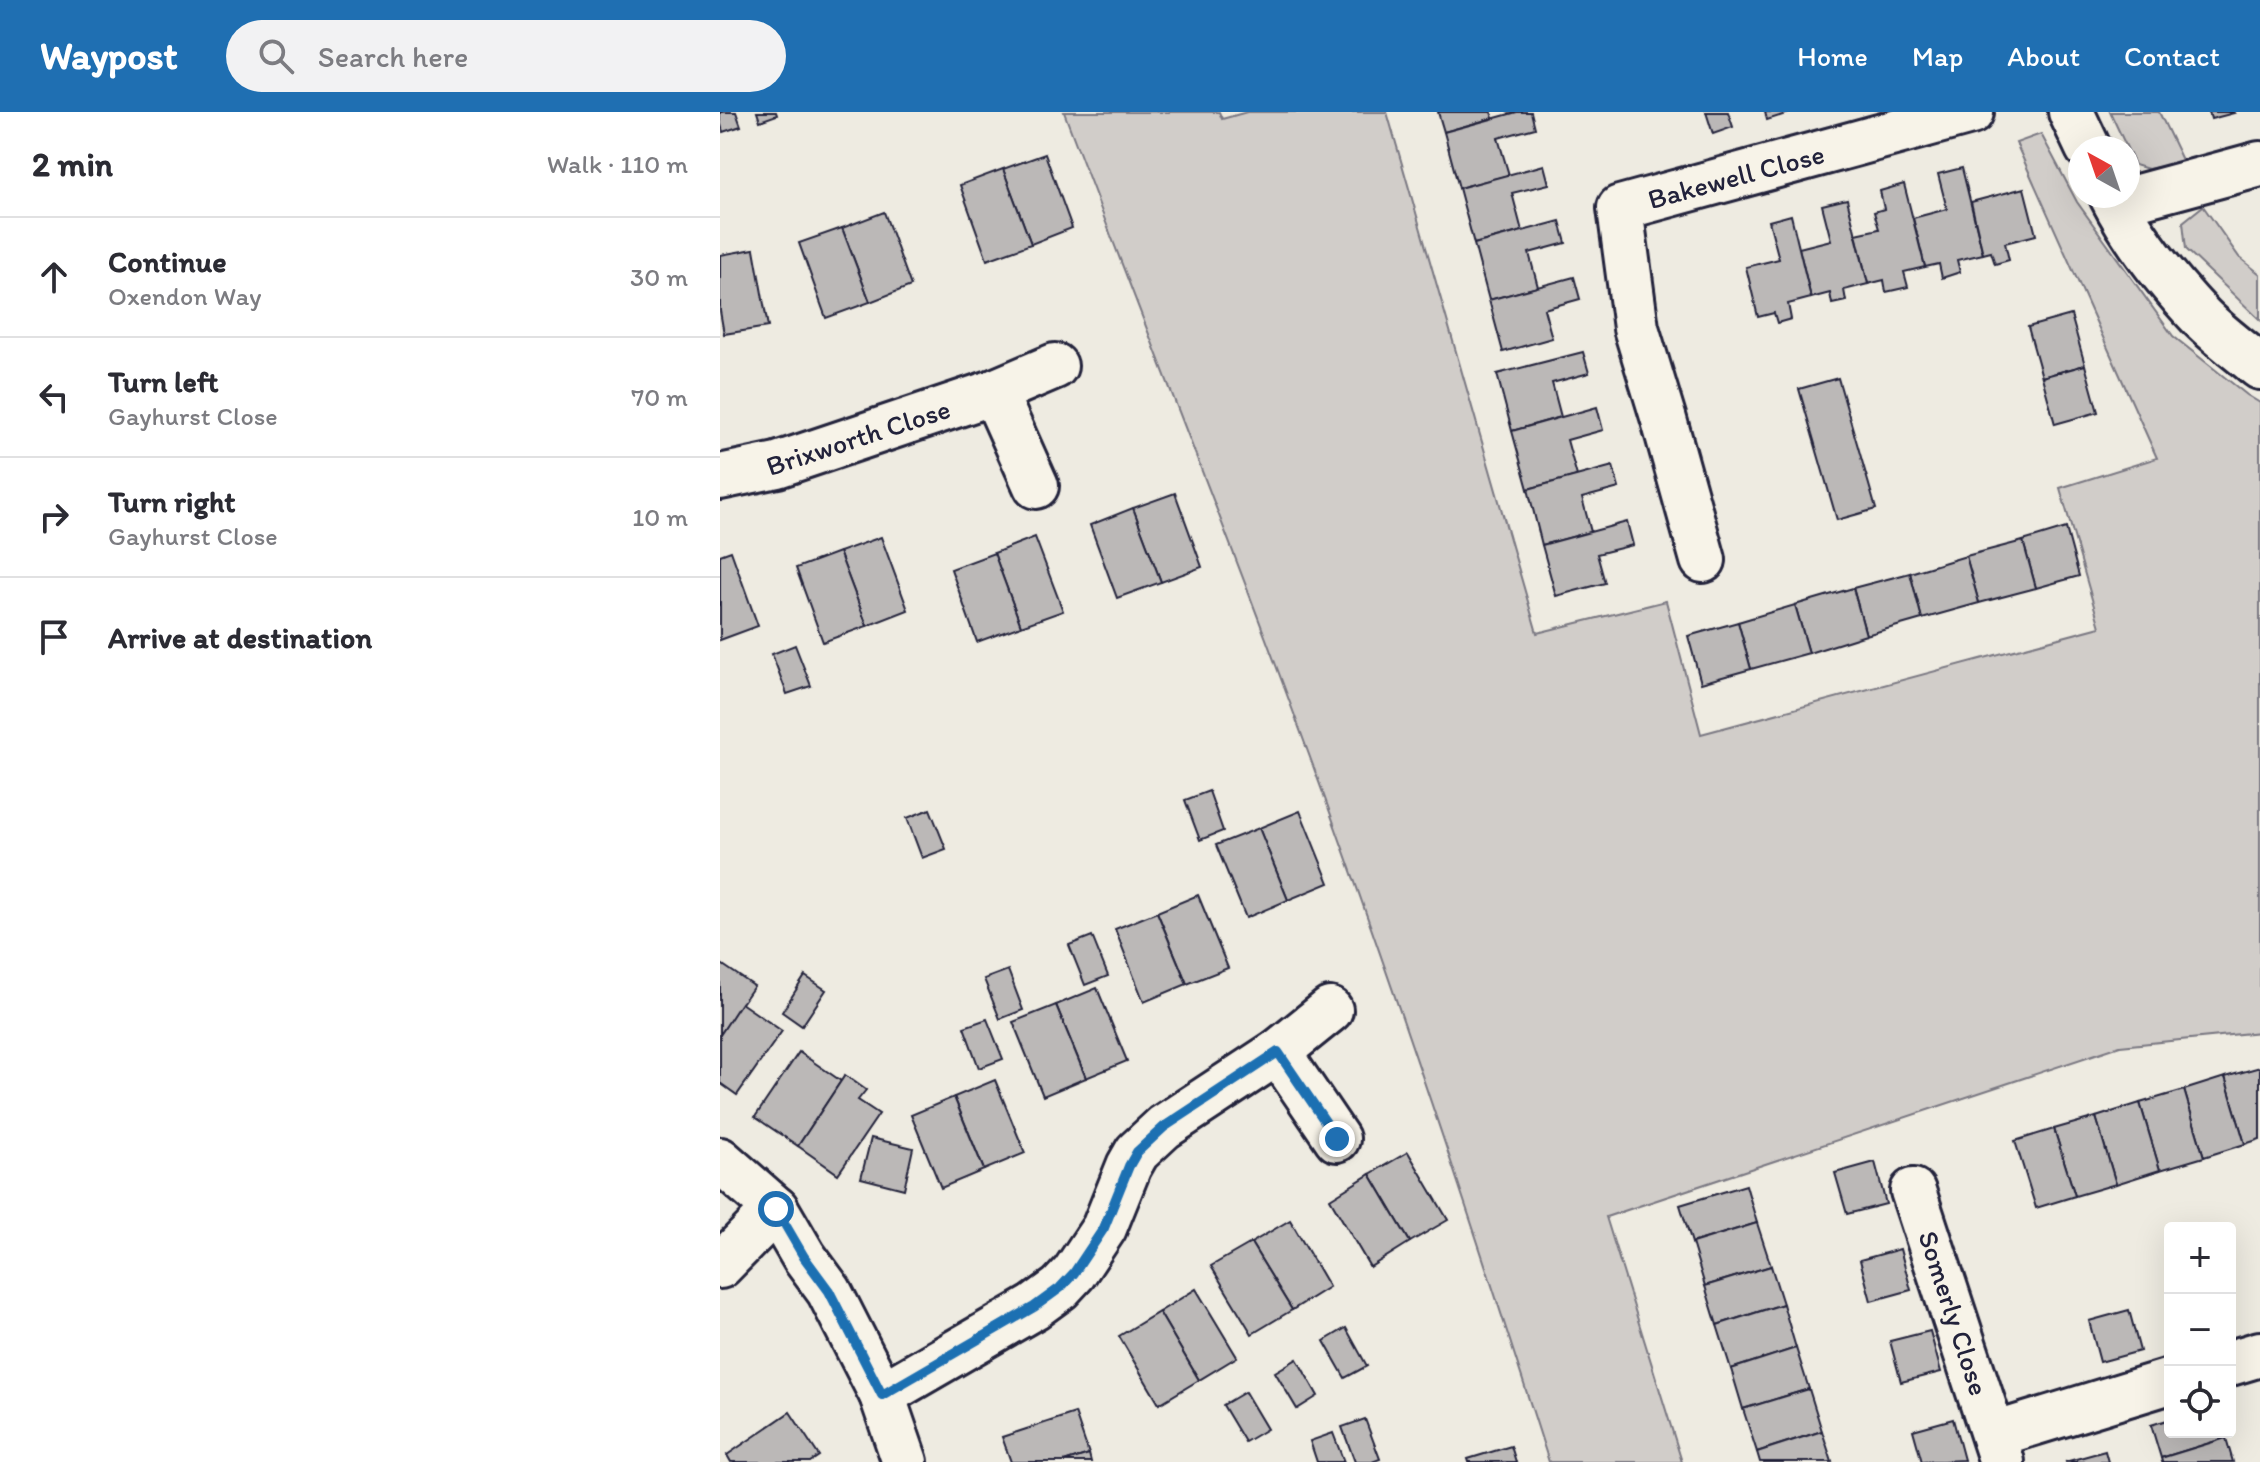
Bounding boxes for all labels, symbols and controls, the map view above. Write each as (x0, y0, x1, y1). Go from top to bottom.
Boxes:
search box (226, 20, 786, 92)
text: Waypost (40, 33, 178, 79)
icon: search (254, 34, 298, 78)
text: Search here (318, 38, 468, 75)
text: Home (1797, 39, 1868, 73)
text: Map (1912, 39, 1963, 73)
text: About (2007, 39, 2080, 73)
text: Contact (2124, 39, 2220, 73)
street label: Bakewell Close (1644, 136, 1828, 216)
north arrow (2068, 136, 2140, 208)
text: 2 min (32, 144, 113, 185)
text: Walk · 110 m (547, 148, 688, 180)
text: Continue (108, 243, 227, 280)
icon: ahead (32, 255, 76, 299)
text: 30 m (630, 261, 688, 293)
text: Oxendon Way (108, 280, 262, 312)
text: Turn left (108, 363, 219, 400)
icon: left (32, 375, 76, 419)
text: 70 m (631, 381, 688, 413)
street label: Brixworth Close (762, 391, 954, 483)
text: Gayhurst Close (108, 400, 278, 432)
text: Turn right (108, 483, 236, 520)
icon: right (32, 495, 76, 539)
text: 10 m (632, 501, 688, 533)
text: Gayhurst Close (108, 520, 278, 552)
icon: arrive (32, 615, 76, 659)
text: Arrive at destination (108, 619, 372, 656)
route end (1319, 1121, 1355, 1157)
route start (758, 1191, 794, 1227)
map controls (2164, 1222, 2236, 1438)
button: + (2164, 1222, 2236, 1294)
street label: Somerly Close (1911, 1226, 1997, 1400)
button: − (2164, 1294, 2236, 1366)
button: locate (2164, 1366, 2236, 1438)

